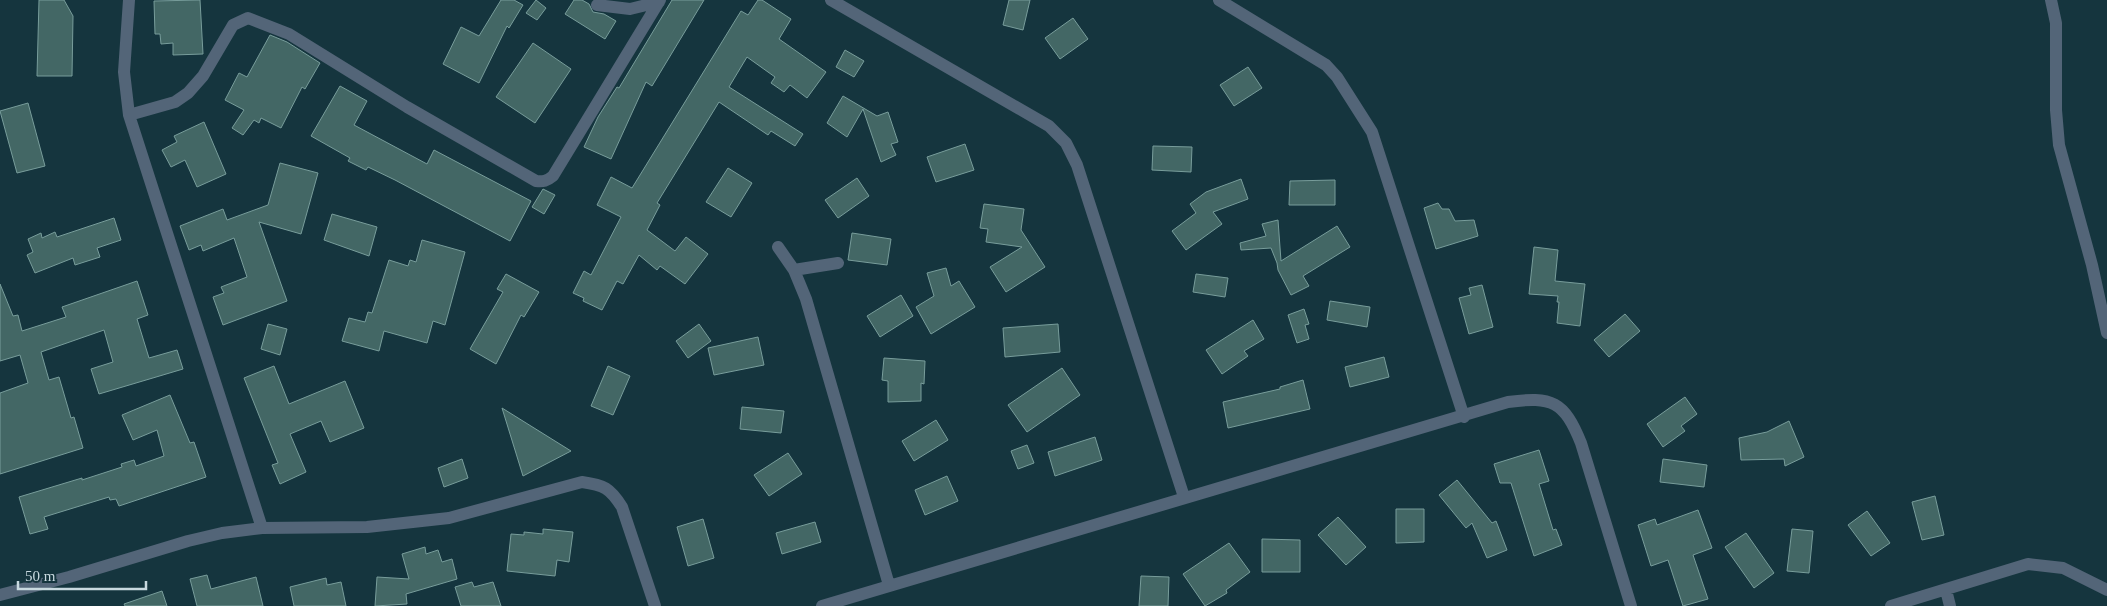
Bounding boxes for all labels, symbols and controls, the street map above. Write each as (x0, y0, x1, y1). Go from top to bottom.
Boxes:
scale bar (18, 558, 145, 590)
text: 50 m (25, 568, 56, 584)

